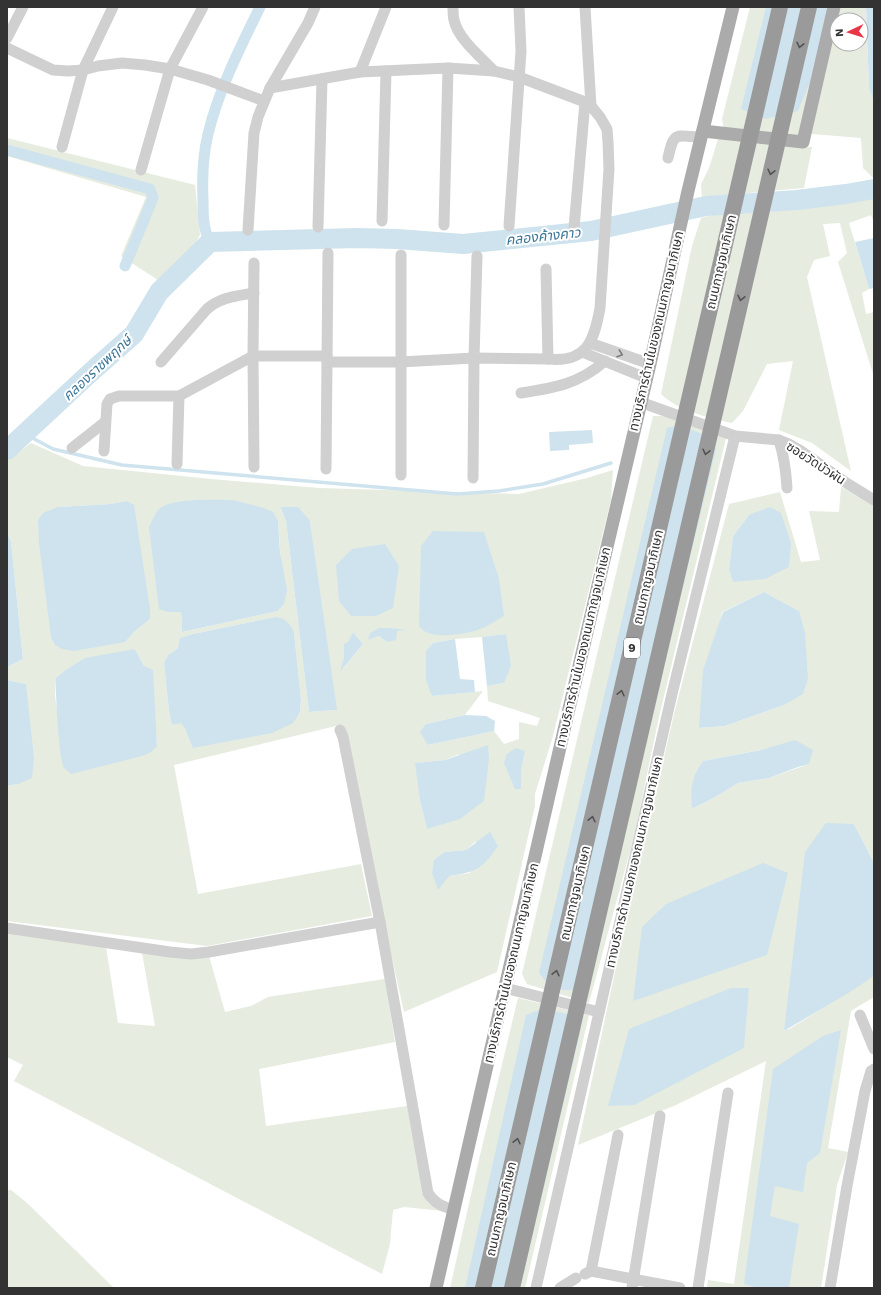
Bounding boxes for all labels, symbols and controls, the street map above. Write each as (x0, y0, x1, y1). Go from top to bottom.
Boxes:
north arrow (829, 12, 869, 52)
text: N (833, 28, 846, 37)
one-way arrow (797, 42, 805, 48)
one-way arrow (767, 168, 775, 175)
street label: ถนนกาญจนาภิเษก (703, 213, 739, 311)
water label: คลองค้างคาว (505, 224, 582, 248)
street label: ทางบริการด้านในของถนนกาญจนาภิเษก (626, 230, 686, 432)
one-way arrow (738, 295, 746, 301)
water label: คลองราชพฤกษ์ (59, 330, 137, 404)
one-way arrow (617, 349, 624, 357)
street label: ซอยวัดบัวผัน (784, 438, 848, 488)
one-way arrow (702, 449, 710, 455)
street label: ถนนกาญจนาภิเษก (630, 528, 666, 626)
street label: ทางบริการด้านในของถนนกาญจนาภิเษก (553, 546, 613, 748)
road number: 9 (624, 638, 640, 658)
one-way arrow (617, 690, 625, 696)
street label: ทางบริการด้านนอกของถนนกาญจนาภิเษก (602, 755, 666, 969)
one-way arrow (587, 816, 595, 823)
street label: ถนนกาญจนาภิเษก (557, 844, 593, 942)
street label: ทางบริการด้านในของถนนกาญจนาภิเษก (481, 862, 541, 1064)
one-way arrow (551, 970, 560, 977)
one-way arrow (513, 1138, 521, 1144)
street label: ถนนกาญจนาภิเษก (483, 1160, 519, 1258)

